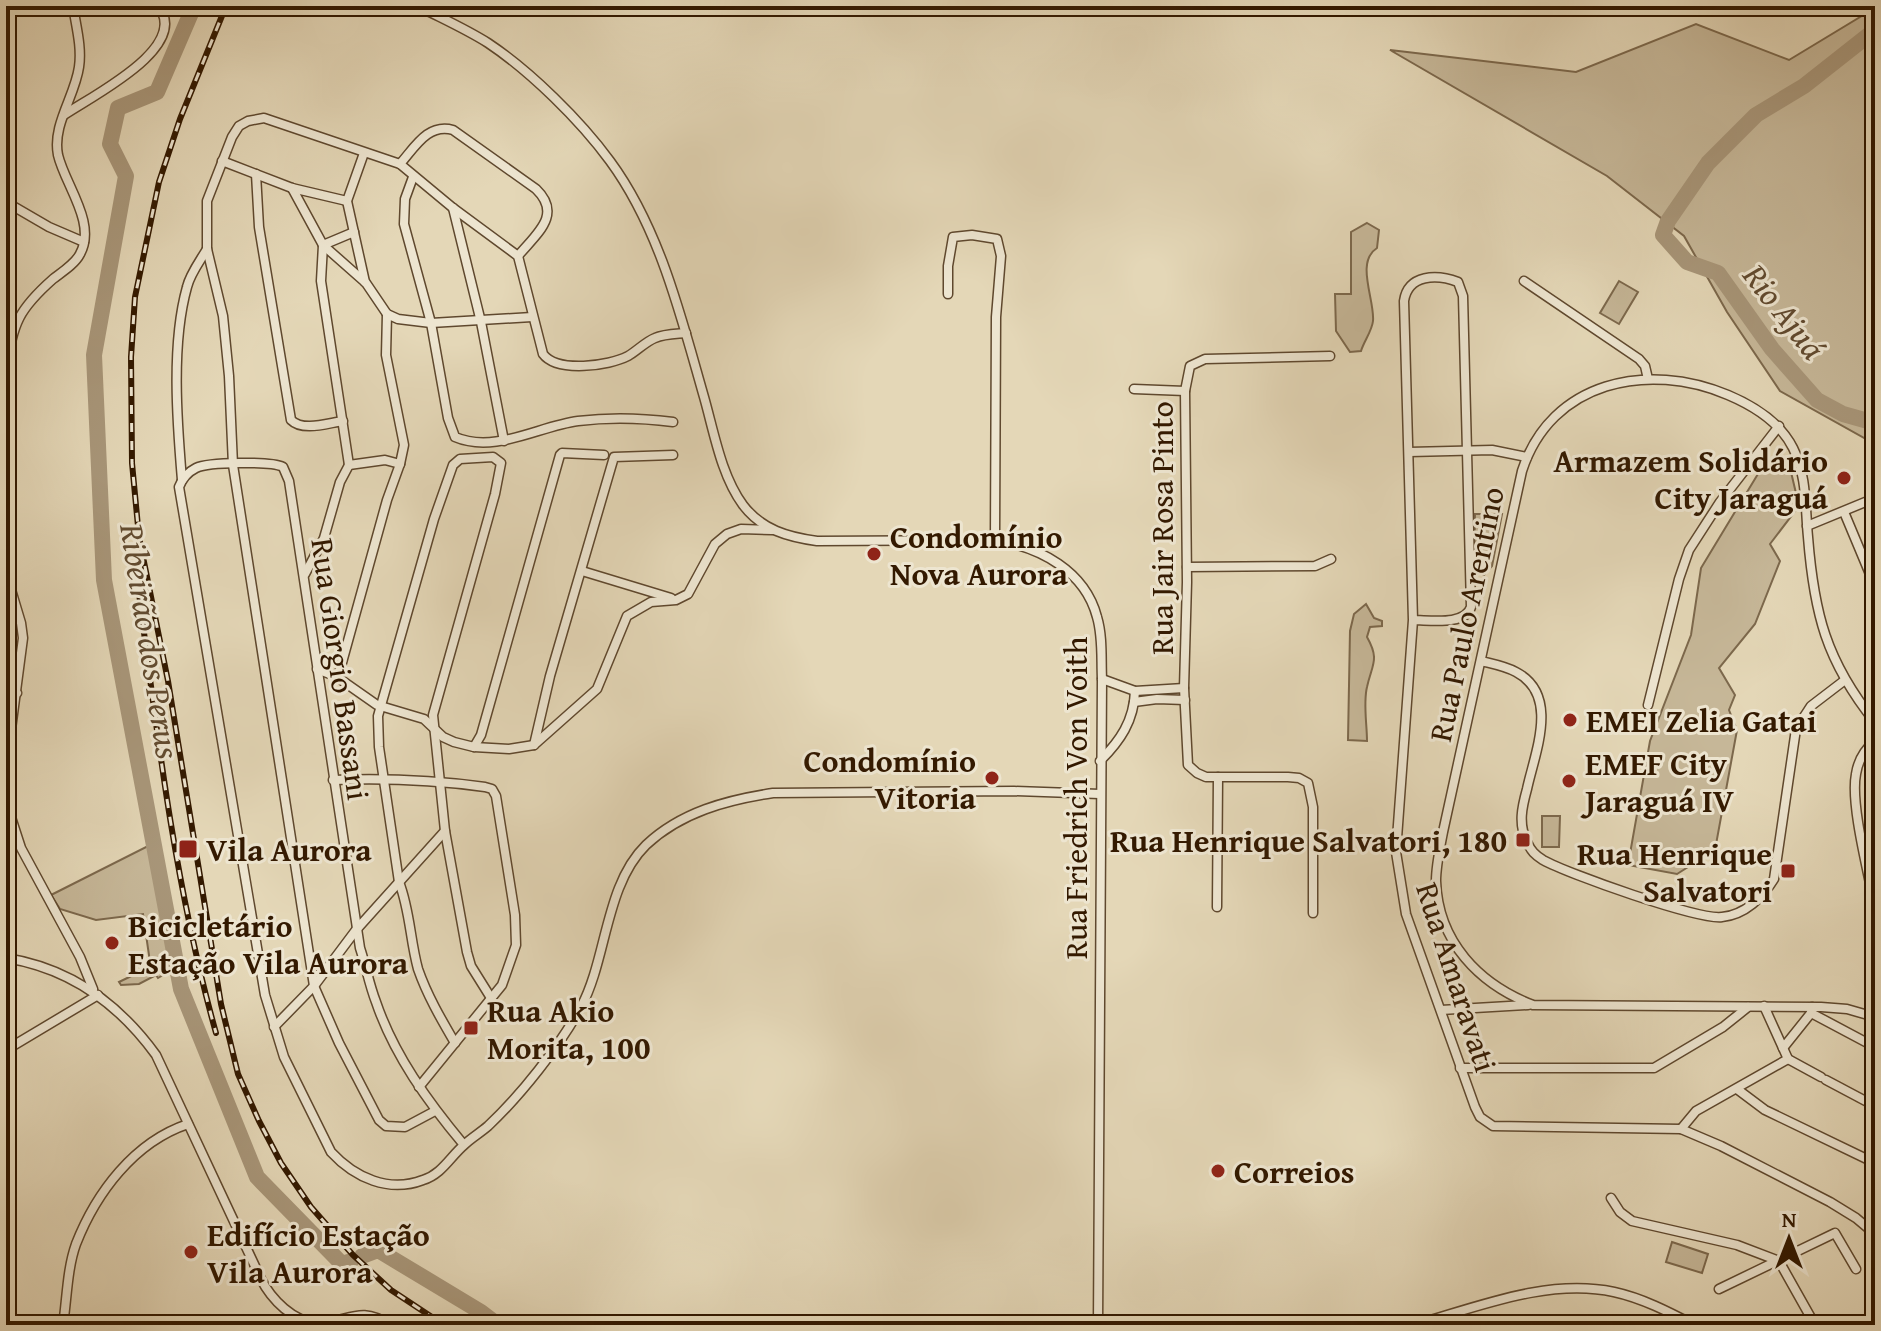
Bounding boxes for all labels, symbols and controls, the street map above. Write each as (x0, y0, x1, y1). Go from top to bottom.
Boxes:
water label: Rio Ajuá (1731, 252, 1838, 369)
street label: Rua Jair Rosa Pinto (1138, 401, 1185, 655)
place label: Armazem Solidário City Jaraguá (1553, 437, 1829, 521)
marker: Armazem Solidário City Jaraguá (1835, 469, 1853, 487)
street label: Rua Paulo Arentino (1416, 482, 1516, 746)
place label: Condomínio Nova Aurora (890, 513, 1068, 597)
water label: Ribeirão dos Perus (108, 519, 194, 763)
street label: Rua Giorgio Bassani (299, 535, 383, 803)
marker: Condomínio Nova Aurora (865, 545, 883, 563)
street label: Rua Friedrich Von Voith (1052, 637, 1099, 959)
place label: EMEI Zelia Gatai (1586, 697, 1817, 744)
marker: EMEI Zelia Gatai (1561, 711, 1579, 729)
place label: Condomínio Vitoria (803, 737, 977, 821)
place label: EMEF City Jaraguá IV (1580, 740, 1734, 824)
marker: Condomínio Vitoria (983, 769, 1001, 787)
marker: EMEF City Jaraguá IV (1560, 772, 1578, 790)
place label: Rua Henrique Salvatori, 180 (1110, 817, 1507, 864)
place label: Vila Aurora (206, 826, 372, 873)
place label: Rua Henrique Salvatori (1577, 830, 1772, 914)
marker: Rua Henrique Salvatori, 180 (1514, 831, 1532, 849)
marker: Vila Aurora (177, 838, 199, 860)
marker: Rua Henrique Salvatori (1779, 862, 1797, 880)
street label: Rua Amaravati (1404, 876, 1510, 1078)
place label: Bicicletário Estação Vila Aurora (128, 902, 409, 986)
marker: Bicicletário Estação Vila Aurora (103, 934, 121, 952)
place label: Rua Akio Morita, 100 (487, 987, 651, 1071)
marker: Rua Akio Morita, 100 (462, 1019, 480, 1037)
place label: Correios (1234, 1148, 1354, 1195)
marker: Correios (1209, 1162, 1227, 1180)
north arrow (1749, 1199, 1829, 1279)
text: N (1782, 1203, 1797, 1235)
place label: Edifício Estação Vila Aurora (207, 1211, 430, 1295)
marker: Edifício Estação Vila Aurora (182, 1243, 200, 1261)

